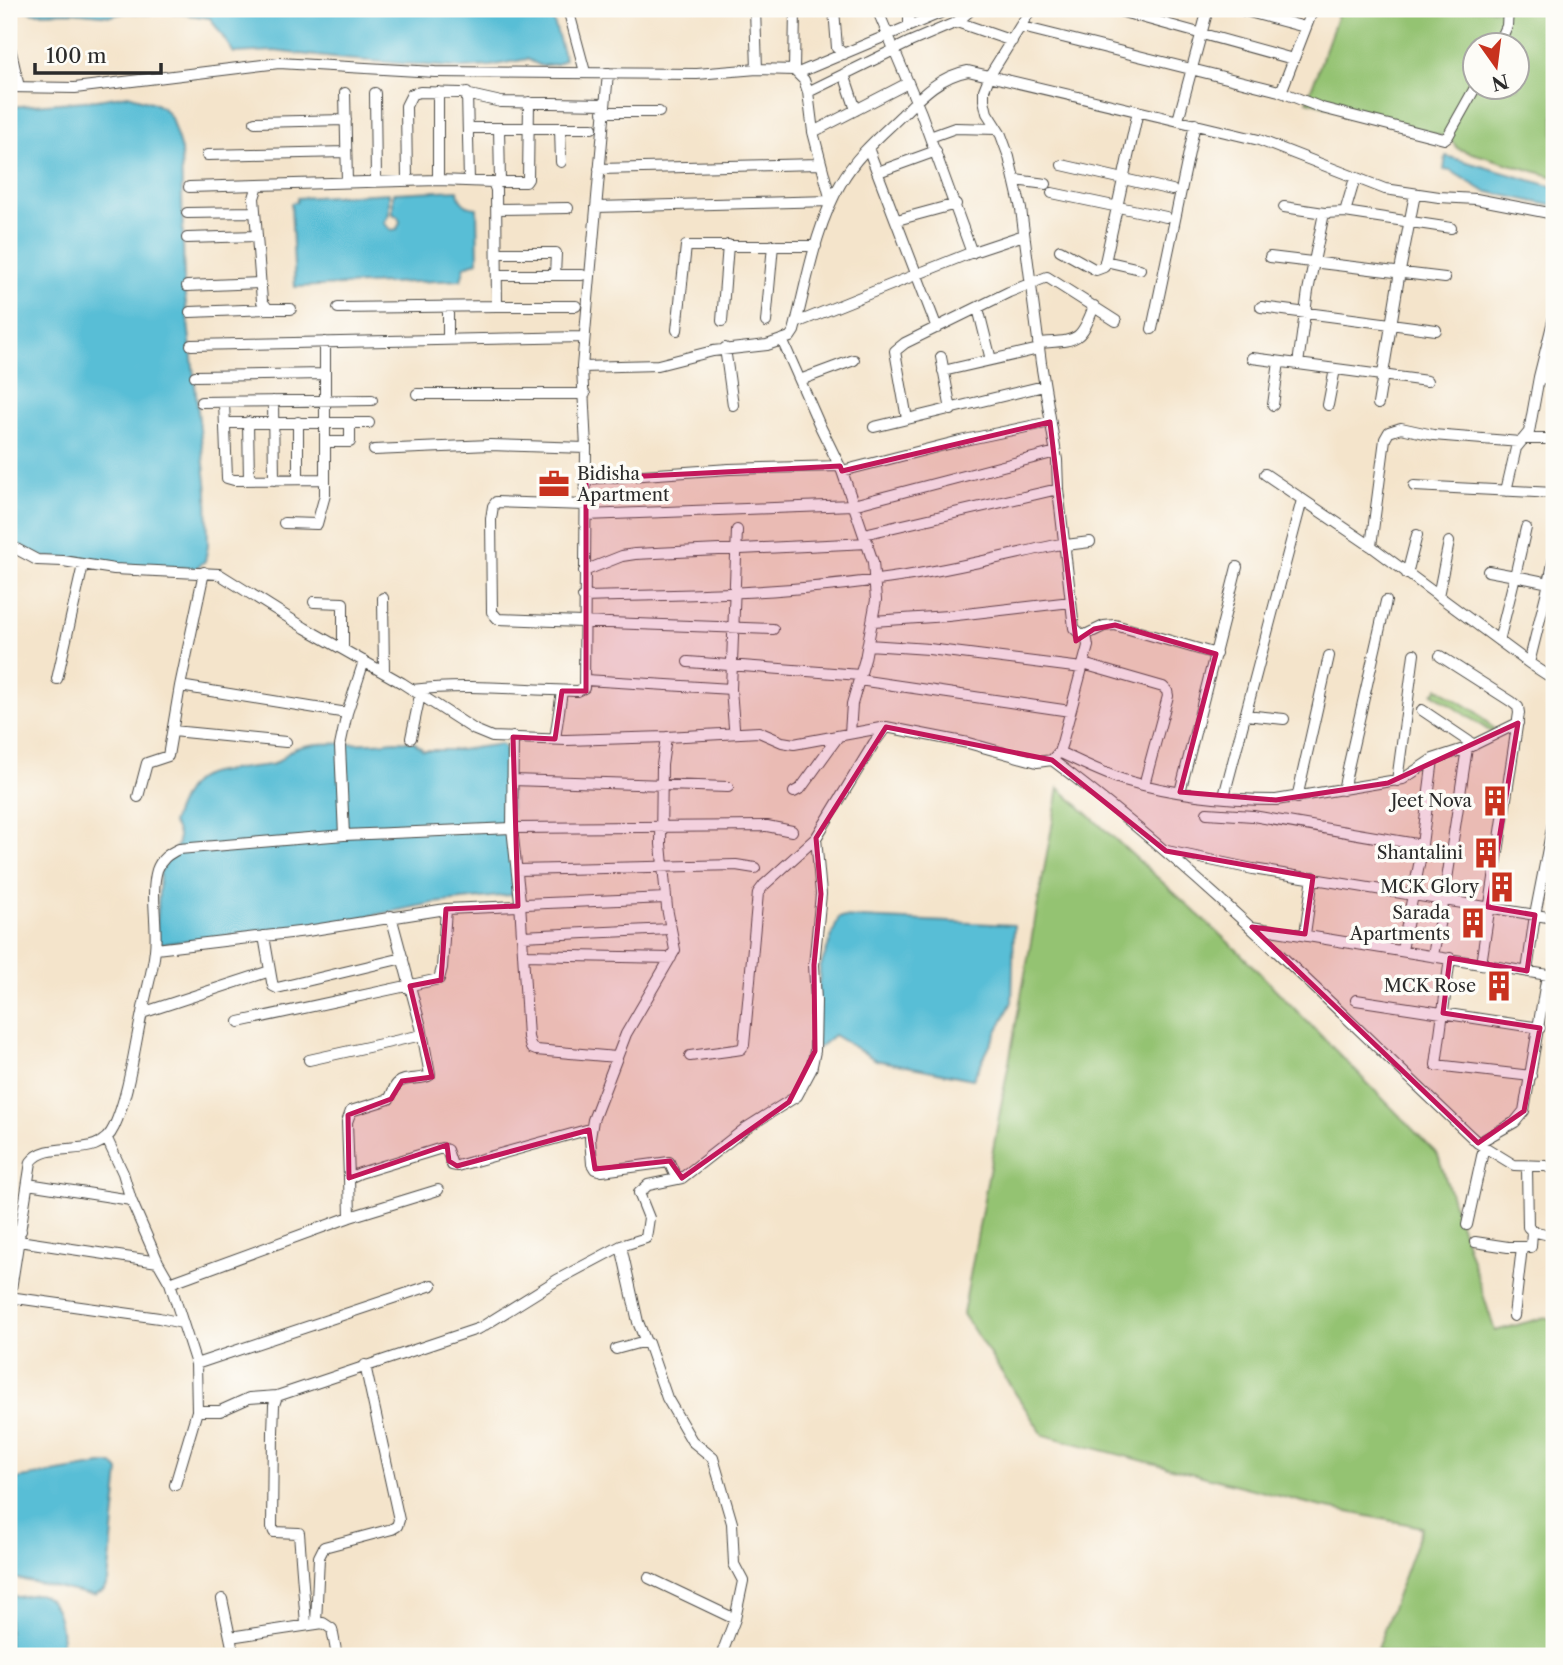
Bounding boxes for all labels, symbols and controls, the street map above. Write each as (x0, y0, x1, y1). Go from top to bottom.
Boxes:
scale bar (35, 32, 161, 76)
north arrow (1462, 32, 1532, 102)
text: 100 m (46, 43, 107, 68)
text: N (1489, 69, 1511, 95)
place label: Bidisha Apartment (576, 463, 670, 506)
office icon: Bidisha Apartment (537, 467, 571, 501)
building icon: Jeet Nova (1478, 784, 1512, 818)
place label: Jeet Nova (1388, 790, 1472, 812)
building icon: Shantalini (1469, 836, 1503, 870)
place label: Shantalini (1377, 842, 1464, 864)
building icon: MCK Glory (1485, 870, 1519, 904)
place label: MCK Glory (1380, 876, 1480, 898)
place label: Sarada Apartments (1349, 902, 1451, 945)
building icon: Sarada Apartments (1456, 906, 1490, 940)
building icon: MCK Rose (1482, 969, 1516, 1003)
place label: MCK Rose (1384, 975, 1476, 997)

